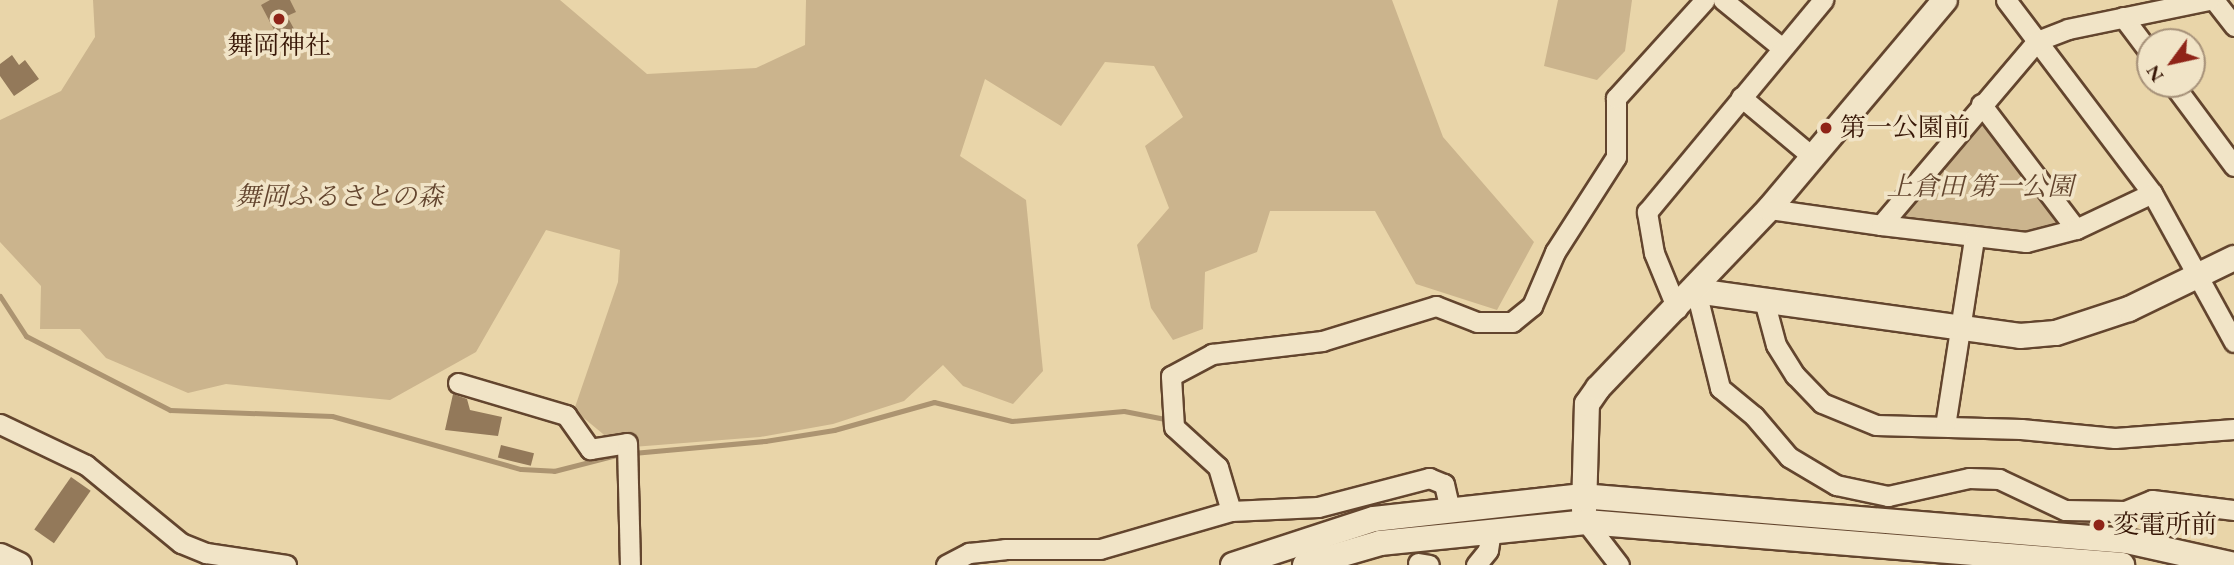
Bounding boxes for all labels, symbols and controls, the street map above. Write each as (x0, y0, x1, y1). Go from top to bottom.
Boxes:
marker: 舞岡神社 (271, 11, 287, 27)
north arrow (2136, 28, 2206, 98)
place label: 舞岡神社 (227, 30, 331, 62)
text: N (2140, 60, 2169, 87)
place label: 第一公園前 (1840, 112, 1970, 144)
marker: 第一公園前 (1818, 120, 1834, 136)
park label: 上倉田 第一公園 (1886, 171, 2074, 203)
park label: 舞岡ふるさとの森 (235, 181, 443, 213)
place label: 変電所前 (2113, 509, 2217, 541)
marker: 変電所前 (2091, 517, 2107, 533)

